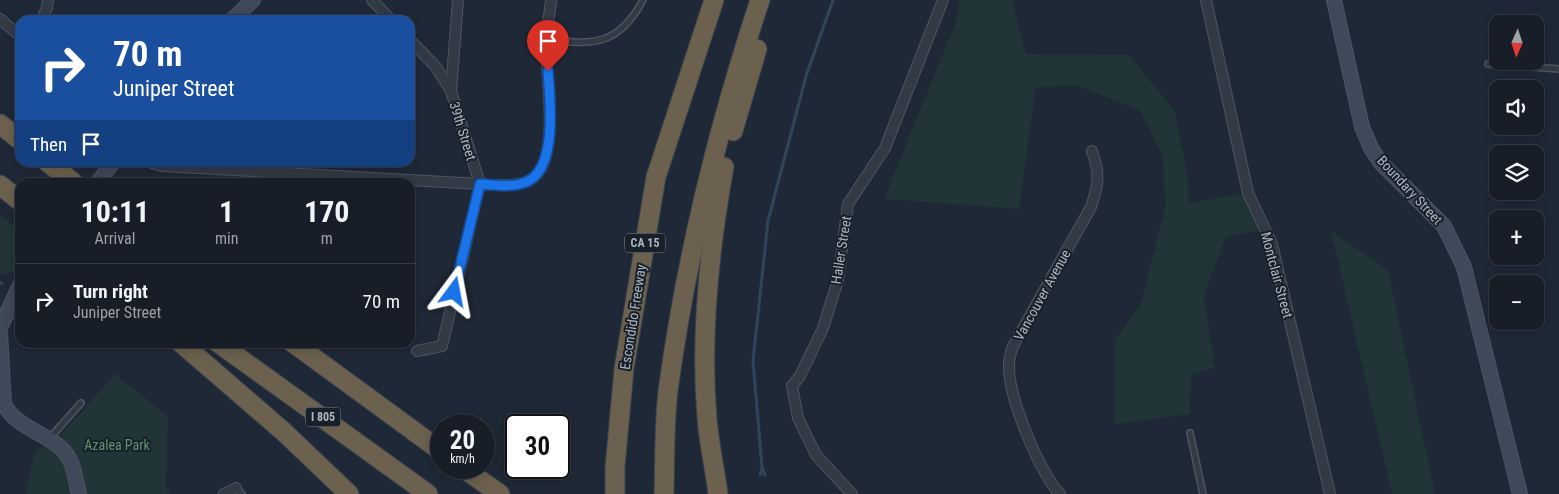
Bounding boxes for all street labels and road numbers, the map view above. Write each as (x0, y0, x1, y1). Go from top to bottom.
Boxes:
street label: 39th Street (446, 100, 480, 162)
street label: Boundary Street (1374, 152, 1446, 228)
street label: Haller Street (828, 215, 854, 285)
street label: Montclair Street (1258, 230, 1296, 320)
road number: CA 15 (625, 234, 665, 252)
street label: Vancouver Avenue (1010, 246, 1074, 343)
street label: Escondido Freeway (617, 263, 649, 371)
road number: I 805 (306, 408, 340, 427)

